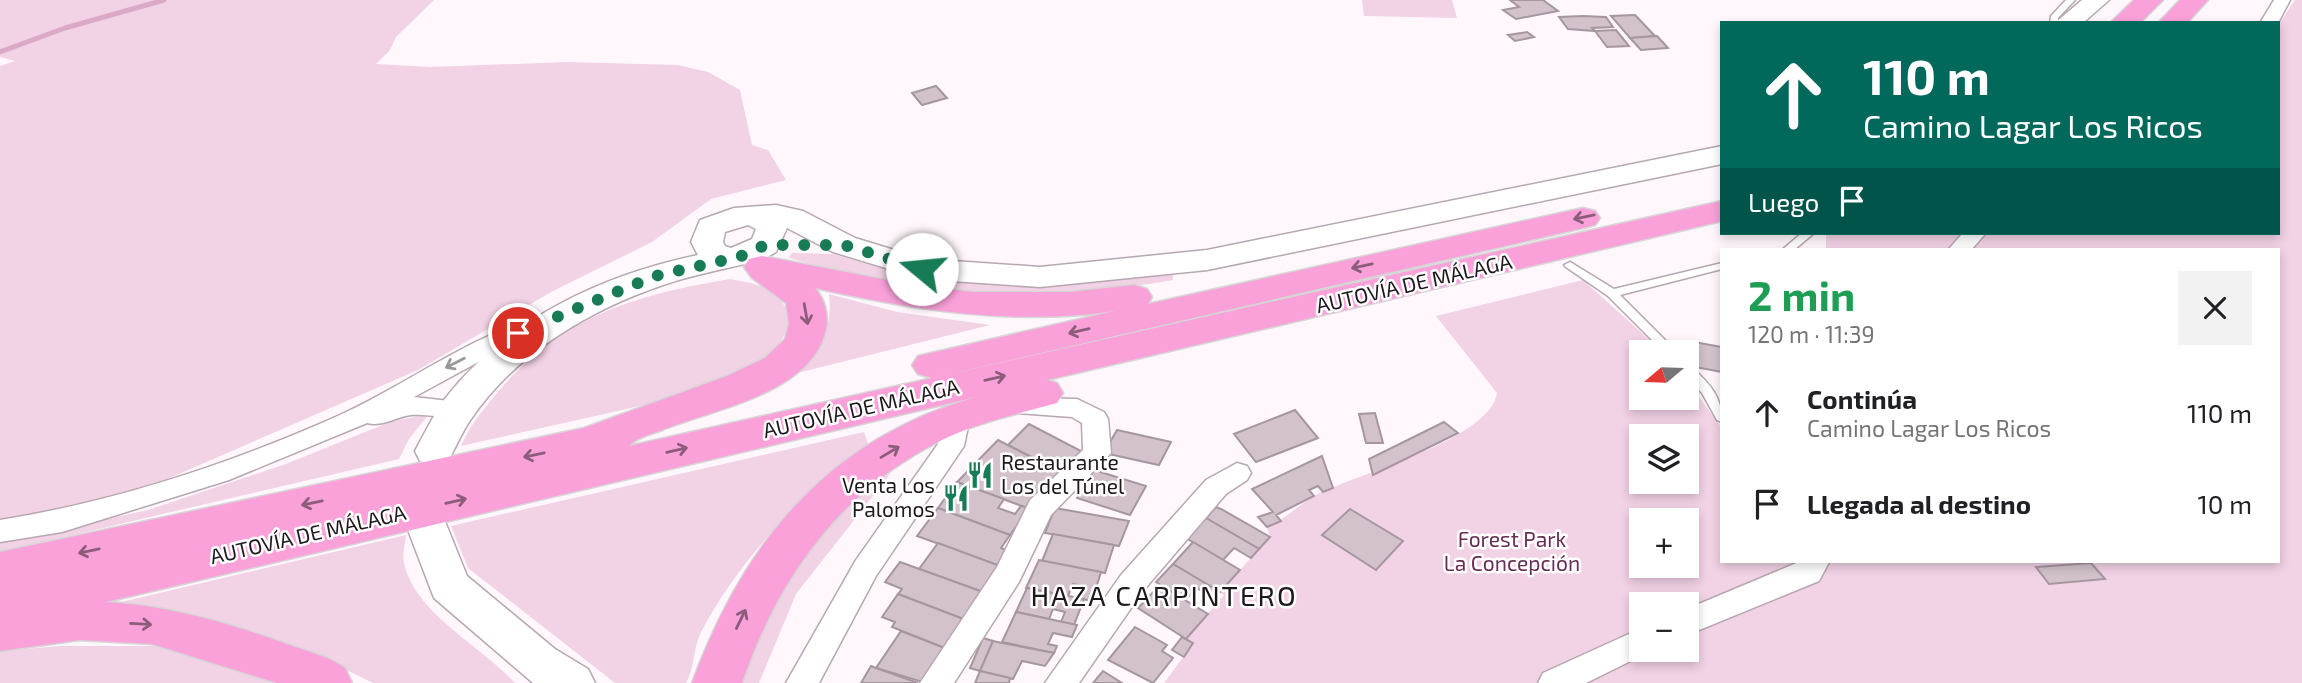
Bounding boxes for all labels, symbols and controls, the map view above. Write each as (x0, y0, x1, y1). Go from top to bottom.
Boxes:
text: 110 m (1863, 46, 1990, 105)
icon: ahead (1748, 49, 1839, 140)
text: Camino Lagar Los Ricos (1863, 106, 2203, 144)
icon: arrive (1833, 182, 1871, 220)
text: Luego (1748, 186, 1819, 217)
one-way arrow (1573, 211, 1596, 225)
position arrow (885, 232, 959, 306)
street label: AUTOVÍA DE MÁLAGA (1313, 248, 1514, 317)
one-way arrow (1351, 260, 1374, 274)
text: 2 min (1748, 269, 1855, 319)
button: close (2178, 271, 2252, 345)
one-way arrow (800, 302, 813, 325)
pin (488, 303, 548, 363)
icon: arrive (499, 314, 537, 352)
text: 120 m · 11:39 (1748, 320, 1875, 348)
one-way arrow (1068, 325, 1091, 338)
north arrow (1629, 340, 1699, 410)
map controls (1629, 340, 1699, 662)
one-way arrow (445, 356, 466, 370)
one-way arrow (983, 371, 1006, 385)
street label: AUTOVÍA DE MÁLAGA (760, 373, 961, 442)
text: Continúa (1807, 383, 1917, 414)
icon: ahead (1748, 394, 1786, 432)
text: 110 m (2187, 397, 2252, 428)
text: Camino Lagar Los Ricos (1807, 414, 2051, 442)
button: layers (1629, 424, 1699, 494)
one-way arrow (665, 443, 688, 456)
one-way arrow (879, 444, 899, 458)
one-way arrow (523, 448, 546, 462)
place label: Restaurante Los del Túnel (1001, 449, 1125, 498)
restaurant icon: Restaurante Los del Túnel (965, 460, 995, 490)
place label: Venta Los Palomos (842, 472, 935, 521)
restaurant icon: Venta Los Palomos (941, 483, 971, 513)
icon: arrive (1748, 485, 1786, 523)
text: Llegada al destino (1807, 488, 2031, 519)
text: 10 m (2197, 488, 2252, 519)
one-way arrow (444, 494, 467, 507)
one-way arrow (301, 497, 324, 510)
street label: AUTOVÍA DE MÁLAGA (207, 499, 408, 568)
button: + (1629, 508, 1699, 578)
park label: Forest Park La Concepción (1444, 526, 1580, 575)
one-way arrow (79, 546, 101, 559)
district label: HAZA CARPINTERO (1030, 578, 1298, 612)
button: − (1629, 592, 1699, 662)
one-way arrow (734, 609, 748, 630)
one-way arrow (129, 617, 152, 630)

